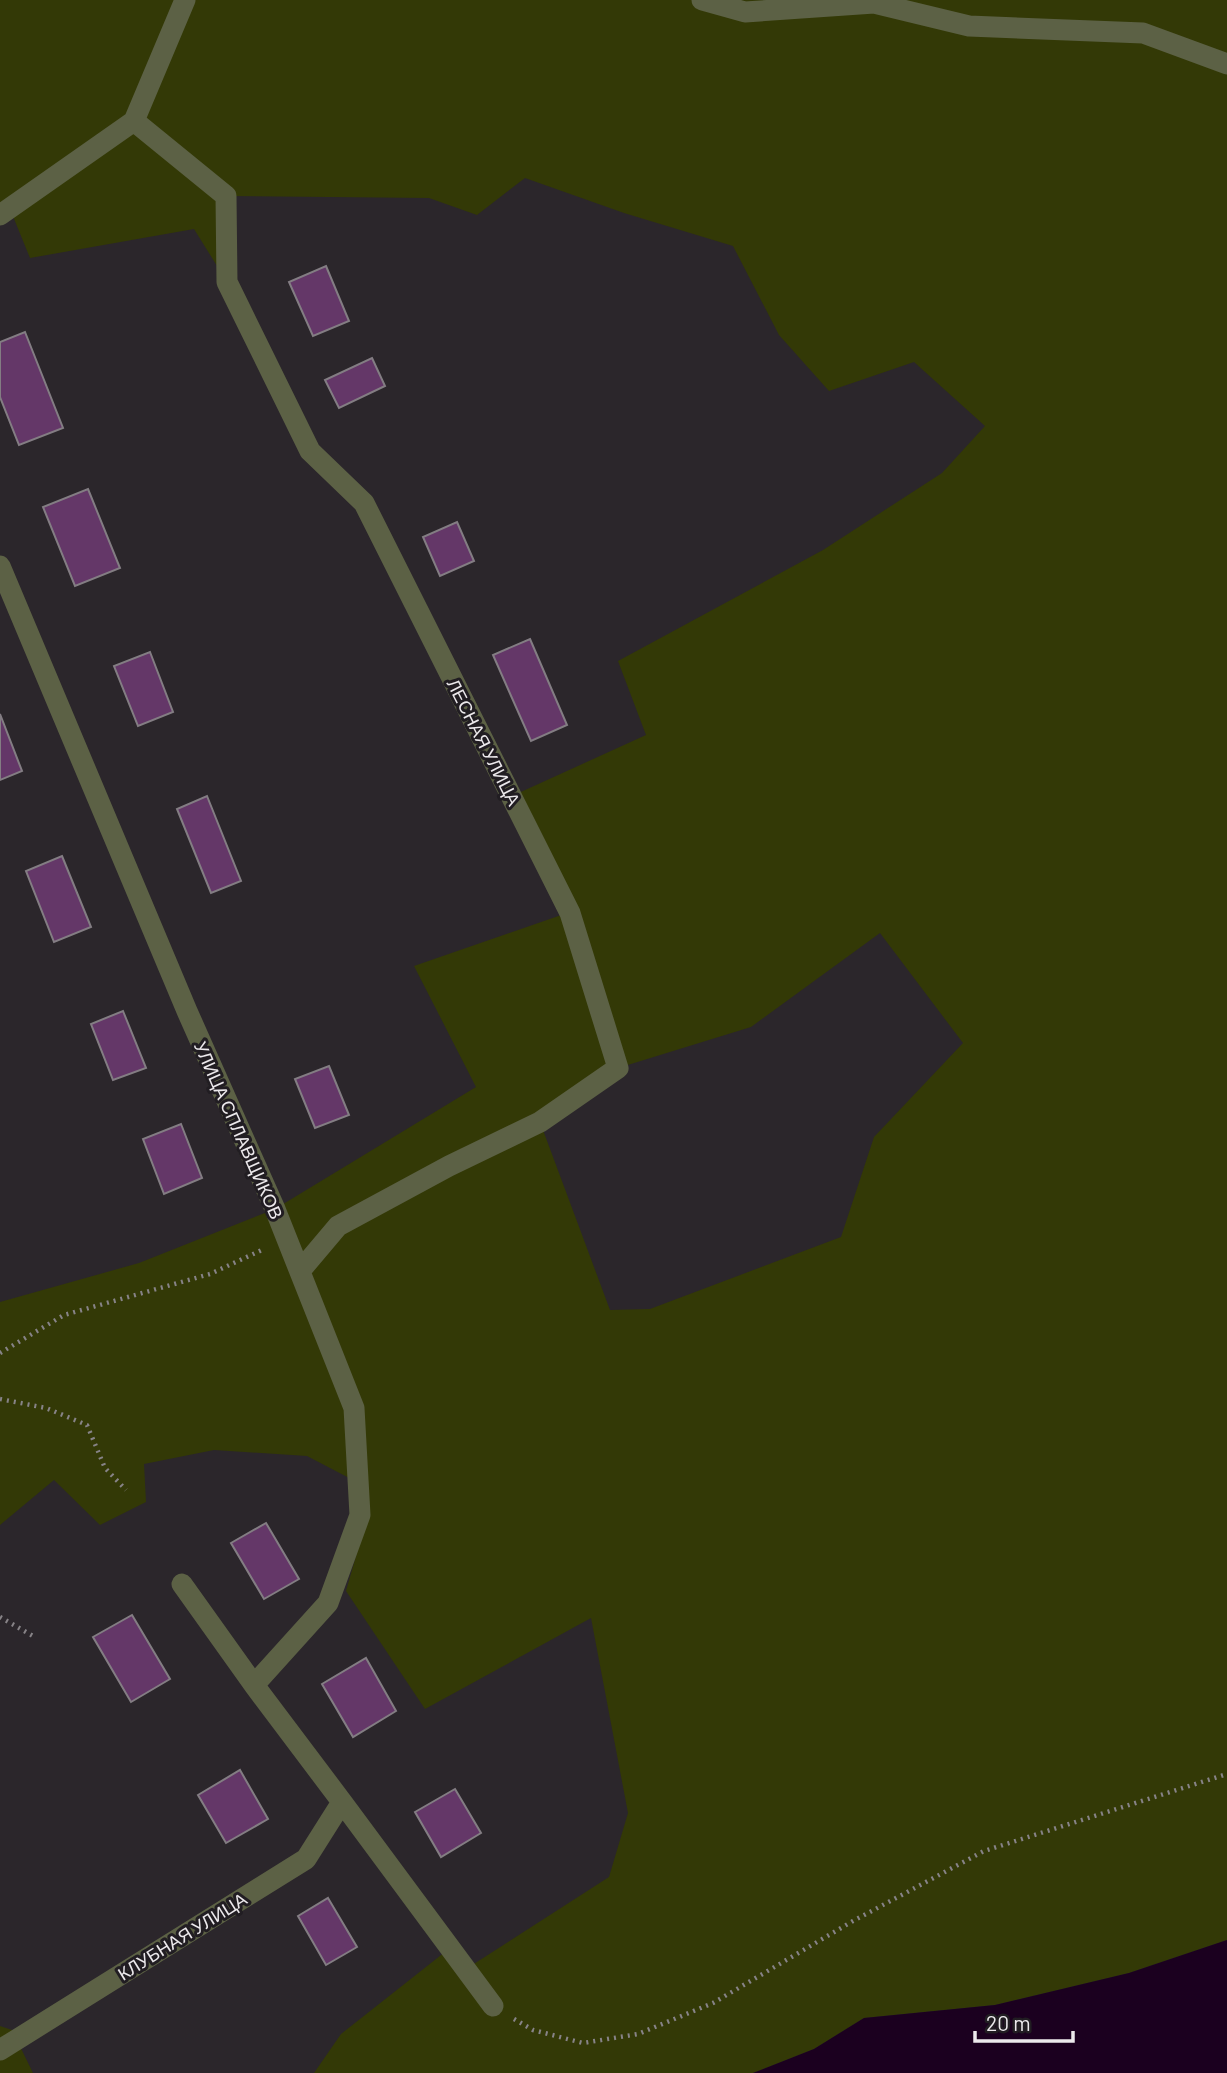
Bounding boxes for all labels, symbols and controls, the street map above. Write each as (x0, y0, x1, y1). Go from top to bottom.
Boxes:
street label: ЛЕСНАЯ УЛИЦА (443, 675, 525, 809)
street label: УЛИЦА СПЛАВЩИКОВ (190, 1038, 288, 1222)
street label: КЛУБНАЯ УЛИЦА (113, 1887, 251, 1985)
scale bar (975, 2000, 1073, 2044)
text: 20 m (986, 2010, 1031, 2035)

